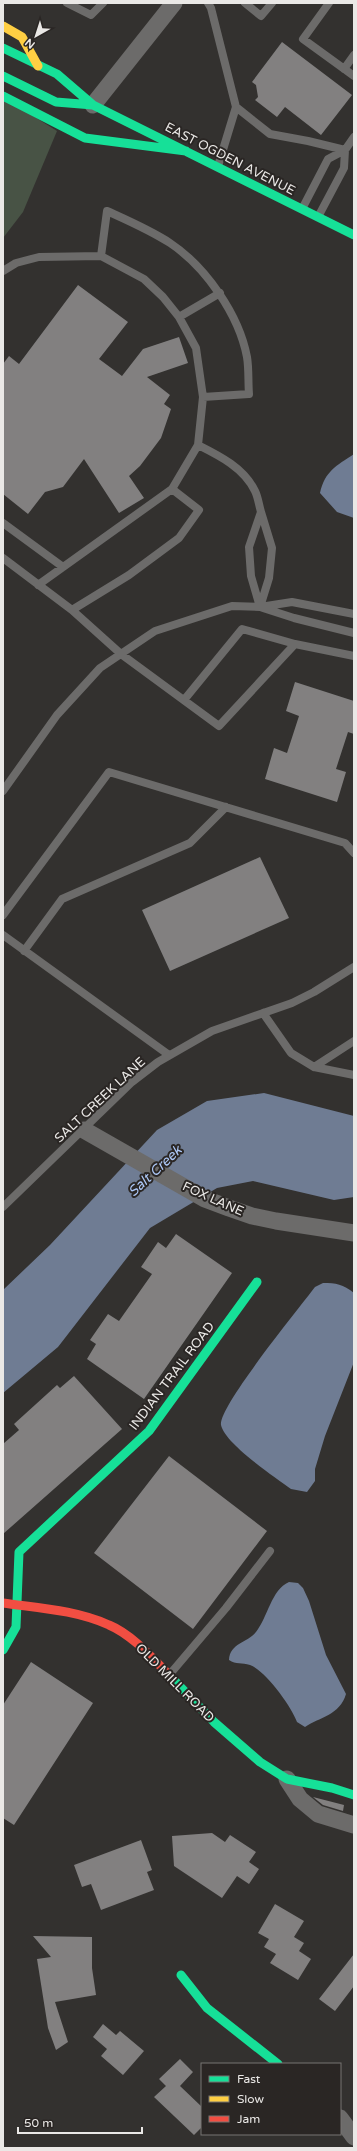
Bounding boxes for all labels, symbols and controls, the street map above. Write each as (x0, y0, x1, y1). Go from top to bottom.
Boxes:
north arrow (16, 16, 56, 56)
text: N (22, 36, 38, 51)
street label: EAST OGDEN AVENUE (162, 119, 298, 199)
street label: SALT CREEK LANE (51, 1054, 149, 1146)
water label: Salt Creek (125, 1141, 186, 1200)
street label: FOX LANE (180, 1178, 246, 1220)
street label: INDIAN TRAIL ROAD (126, 1318, 218, 1433)
street label: OLD MILL ROAD (132, 1640, 218, 1726)
legend (201, 2063, 341, 2135)
text: Fast (237, 2072, 261, 2086)
text: Slow (237, 2092, 264, 2106)
scale bar (18, 2109, 142, 2135)
text: Jam (237, 2112, 260, 2126)
text: 50 m (24, 2116, 53, 2130)

